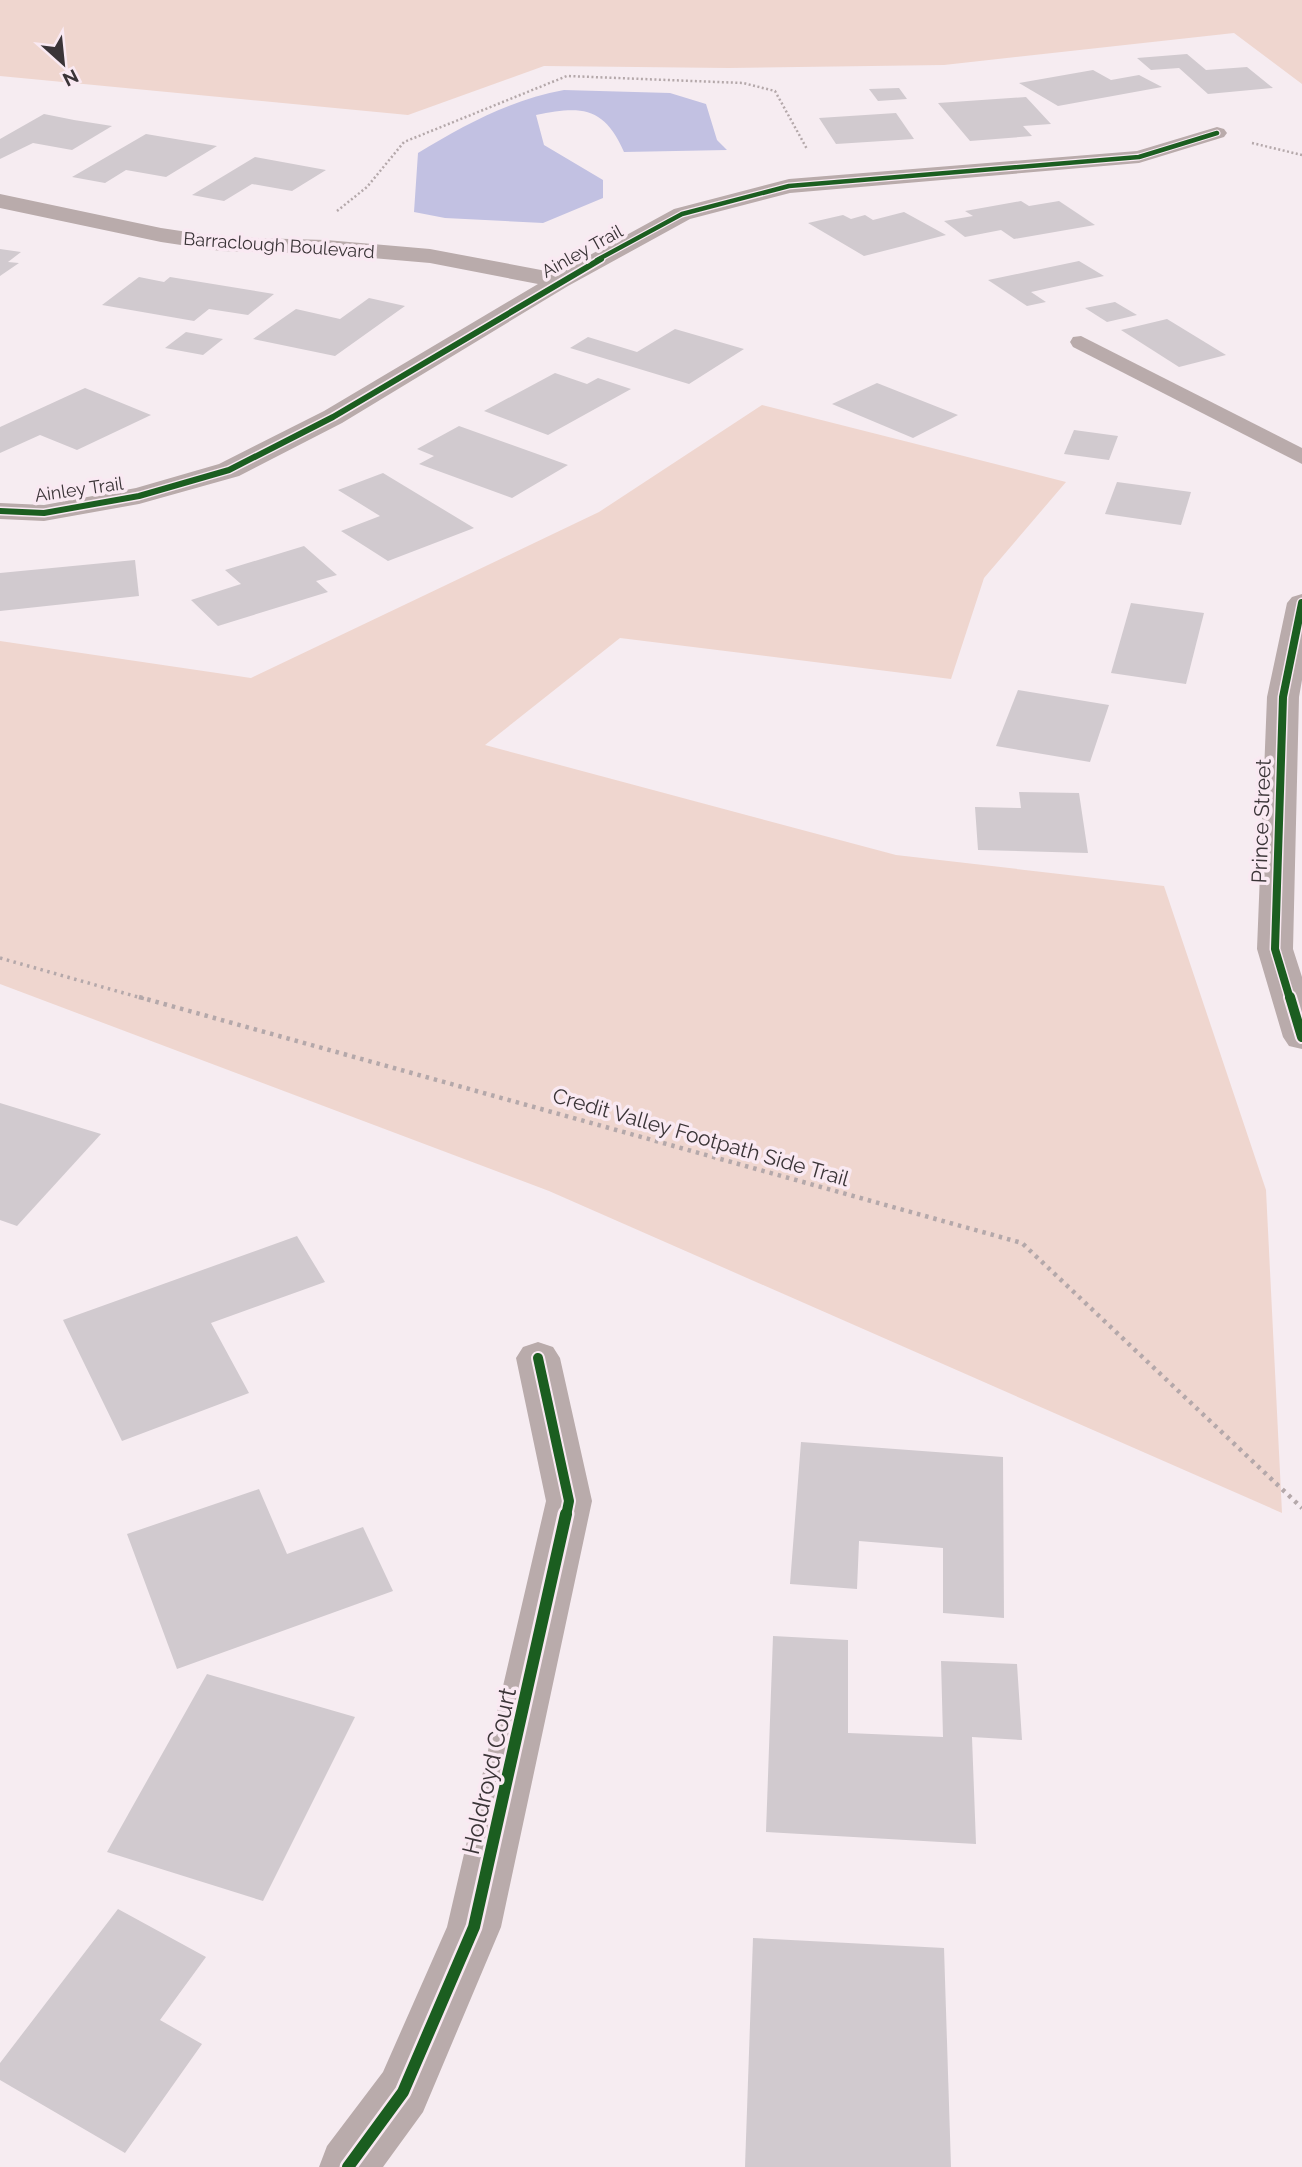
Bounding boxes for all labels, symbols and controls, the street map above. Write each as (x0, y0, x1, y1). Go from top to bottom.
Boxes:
north arrow (28, 28, 98, 98)
text: N (59, 65, 82, 91)
street label: Ainley Trail (538, 220, 626, 282)
street label: Barraclough Boulevard (183, 228, 375, 262)
street label: Ainley Trail (33, 472, 125, 506)
street label: Prince Street (1246, 758, 1276, 884)
street label: Credit Valley Footpath Side Trail (550, 1083, 852, 1191)
street label: Holdroyd Court (456, 1685, 522, 1857)

